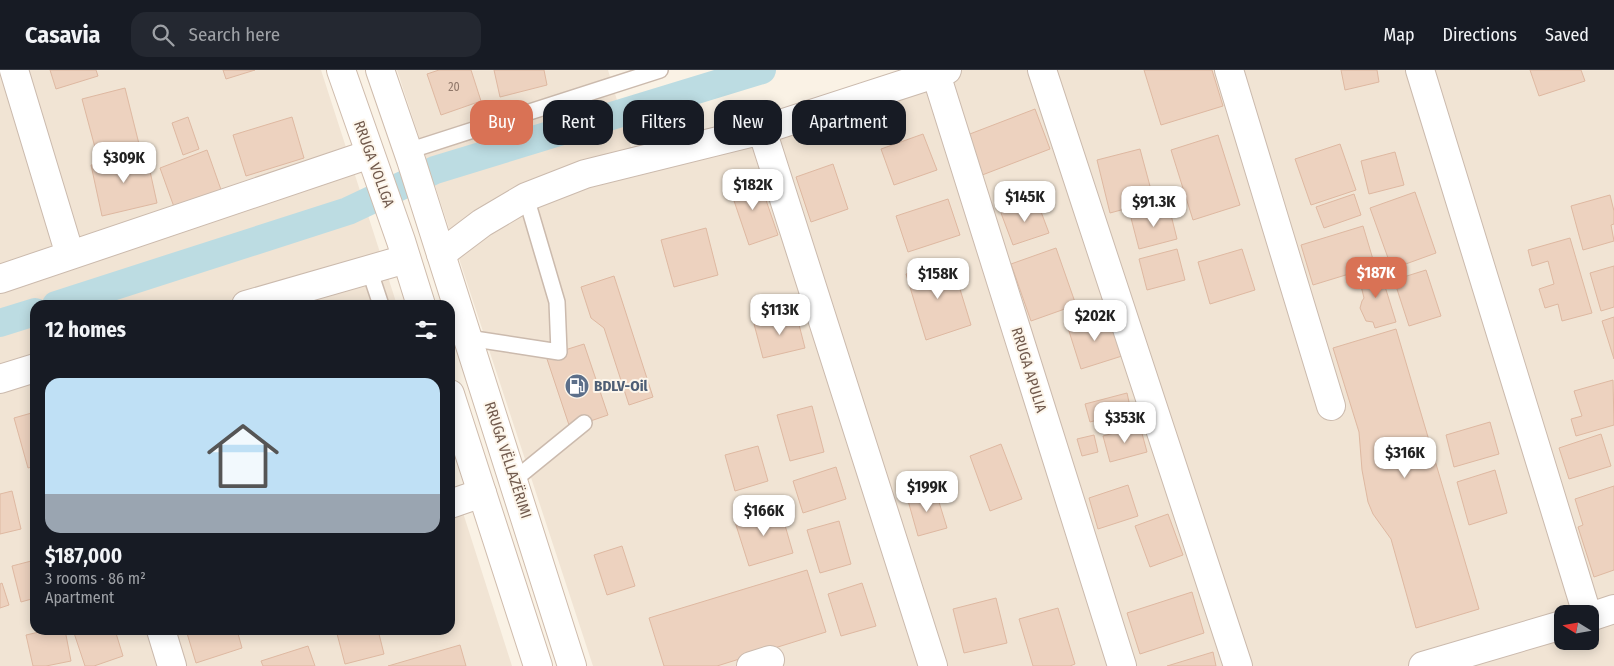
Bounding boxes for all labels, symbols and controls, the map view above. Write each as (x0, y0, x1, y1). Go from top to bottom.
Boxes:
search box (131, 12, 481, 57)
text: Casavia (25, 21, 101, 49)
icon: search (149, 21, 177, 49)
text: Search here (189, 23, 280, 46)
text: Map (1383, 24, 1415, 46)
text: Directions (1443, 24, 1517, 46)
text: Saved (1545, 24, 1589, 46)
house number: 20 (448, 80, 460, 94)
chip: Buy (470, 100, 533, 145)
chip: Rent (543, 100, 613, 145)
chip: Filters (623, 100, 704, 145)
chip: New (714, 100, 782, 145)
chip: Apartment (792, 100, 906, 145)
street label: RRUGA VOLLGA (350, 118, 398, 210)
pin: $309K (89, 142, 159, 184)
text: $309K (103, 148, 145, 167)
pin: $182K (718, 168, 788, 211)
text: $182K (733, 175, 773, 194)
pin: $145K (990, 180, 1060, 223)
pin: $91.3K (1113, 186, 1195, 228)
text: $145K (1005, 187, 1045, 206)
text: $91.3K (1132, 192, 1176, 211)
pin: $187K (1341, 256, 1411, 299)
pin: $158K (903, 258, 973, 300)
text: $187K (1357, 263, 1395, 282)
text: $158K (918, 264, 958, 283)
pin: $113K (745, 294, 815, 336)
text: $113K (761, 300, 799, 319)
pin: $202K (1060, 300, 1130, 342)
text: $202K (1075, 306, 1115, 325)
icon: filters (412, 316, 440, 344)
text: 12 homes (45, 317, 126, 343)
street label: RRUGA APULIA (1008, 325, 1051, 415)
fuel station icon: BDLV-Oil (564, 373, 590, 399)
place label: BDLV-Oil (594, 377, 649, 395)
street label: RRUGA VËLLAZËRIMI (481, 399, 535, 521)
pin: $353K (1090, 402, 1160, 444)
text: $353K (1105, 408, 1145, 427)
icon: home (198, 411, 288, 501)
pin: $316K (1370, 436, 1440, 479)
text: $316K (1385, 443, 1425, 462)
pin: $199K (892, 470, 962, 513)
text: $199K (907, 477, 947, 496)
pin: $166K (729, 494, 799, 537)
text: $166K (744, 501, 784, 520)
text: $187,000 (45, 543, 122, 569)
text: 3 rooms · 86 m² (45, 569, 146, 588)
text: Apartment (45, 588, 114, 607)
north arrow (1554, 605, 1599, 650)
map controls (1554, 605, 1599, 650)

